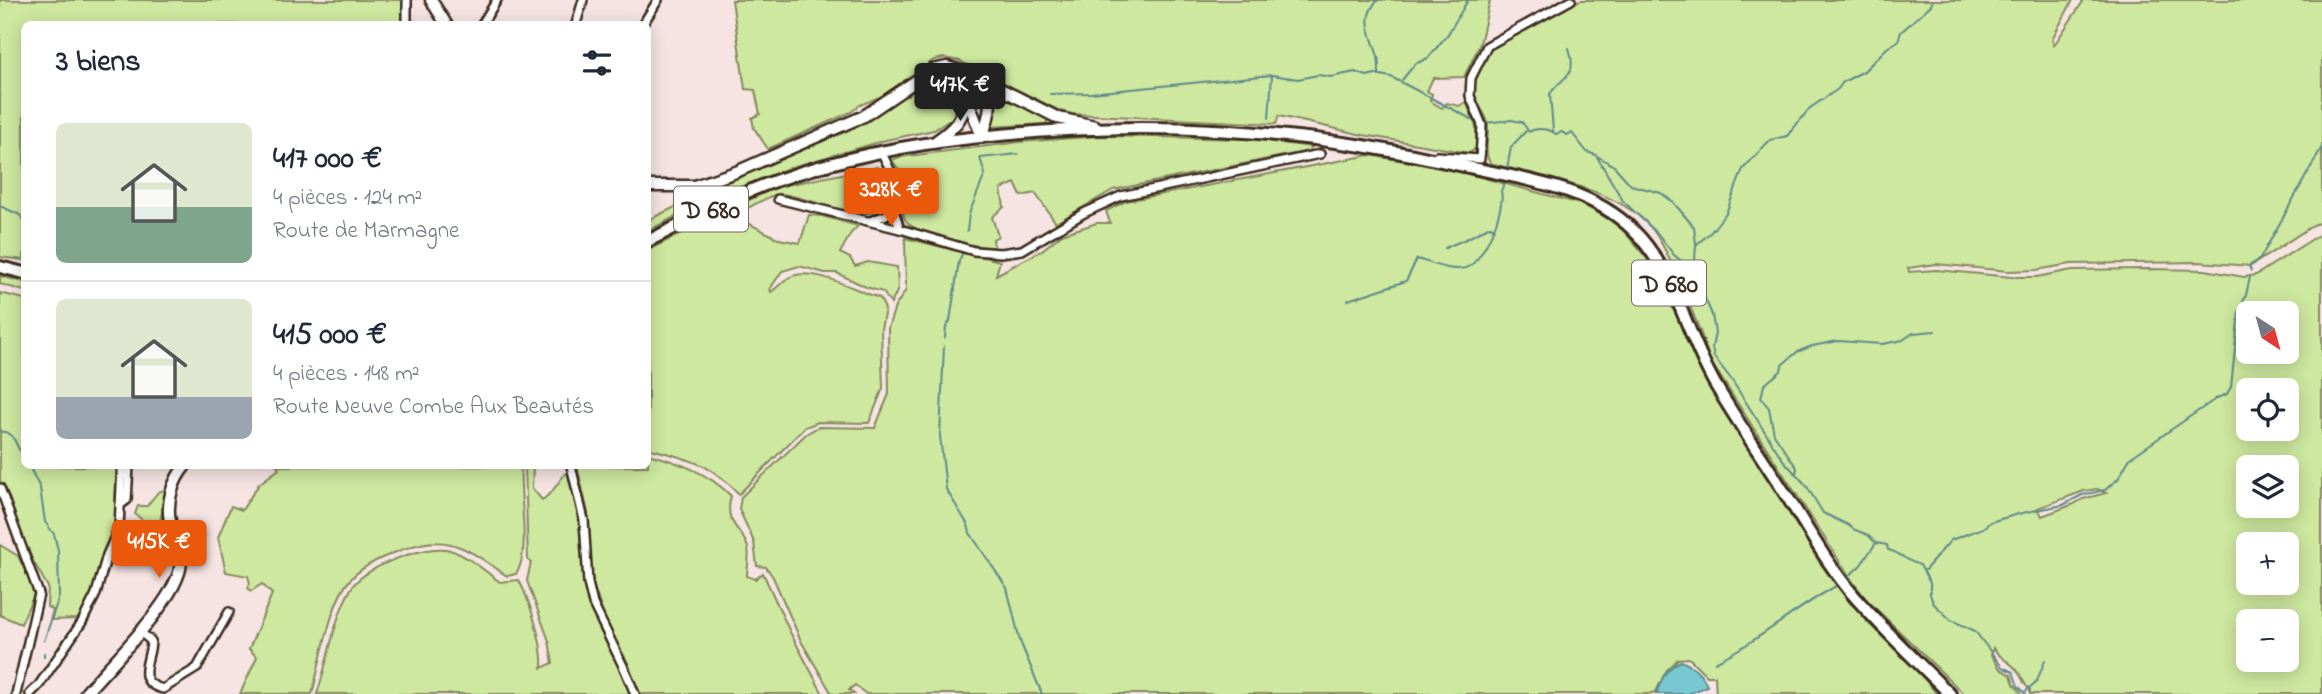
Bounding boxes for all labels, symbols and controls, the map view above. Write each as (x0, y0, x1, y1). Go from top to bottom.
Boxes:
text: 3 biens (56, 41, 141, 85)
icon: filters (578, 44, 616, 82)
pin: 417K € (903, 64, 1017, 123)
text: 417K € (930, 69, 990, 102)
text: 417 000 € (273, 138, 382, 182)
icon: home (112, 151, 196, 235)
pin: 328K € (834, 168, 948, 228)
text: 328K € (860, 174, 922, 207)
text: 4 pièces · 124 m² (273, 182, 422, 215)
road number: D 680 (674, 186, 748, 232)
text: Route de Marmagne (273, 215, 459, 248)
road number: D 680 (1632, 260, 1706, 306)
north arrow (2236, 301, 2300, 364)
map controls (2236, 301, 2299, 672)
text: 415 000 € (273, 314, 387, 358)
icon: home (112, 327, 196, 411)
text: 4 pièces · 148 m² (273, 358, 420, 391)
button: locate (2236, 378, 2299, 441)
text: Route Neuve Combe Aux Beautés (273, 391, 594, 424)
button: layers (2236, 455, 2299, 518)
pin: 415K € (102, 520, 216, 580)
text: 415K € (128, 526, 190, 559)
button: + (2236, 532, 2299, 595)
button: − (2236, 609, 2299, 672)

